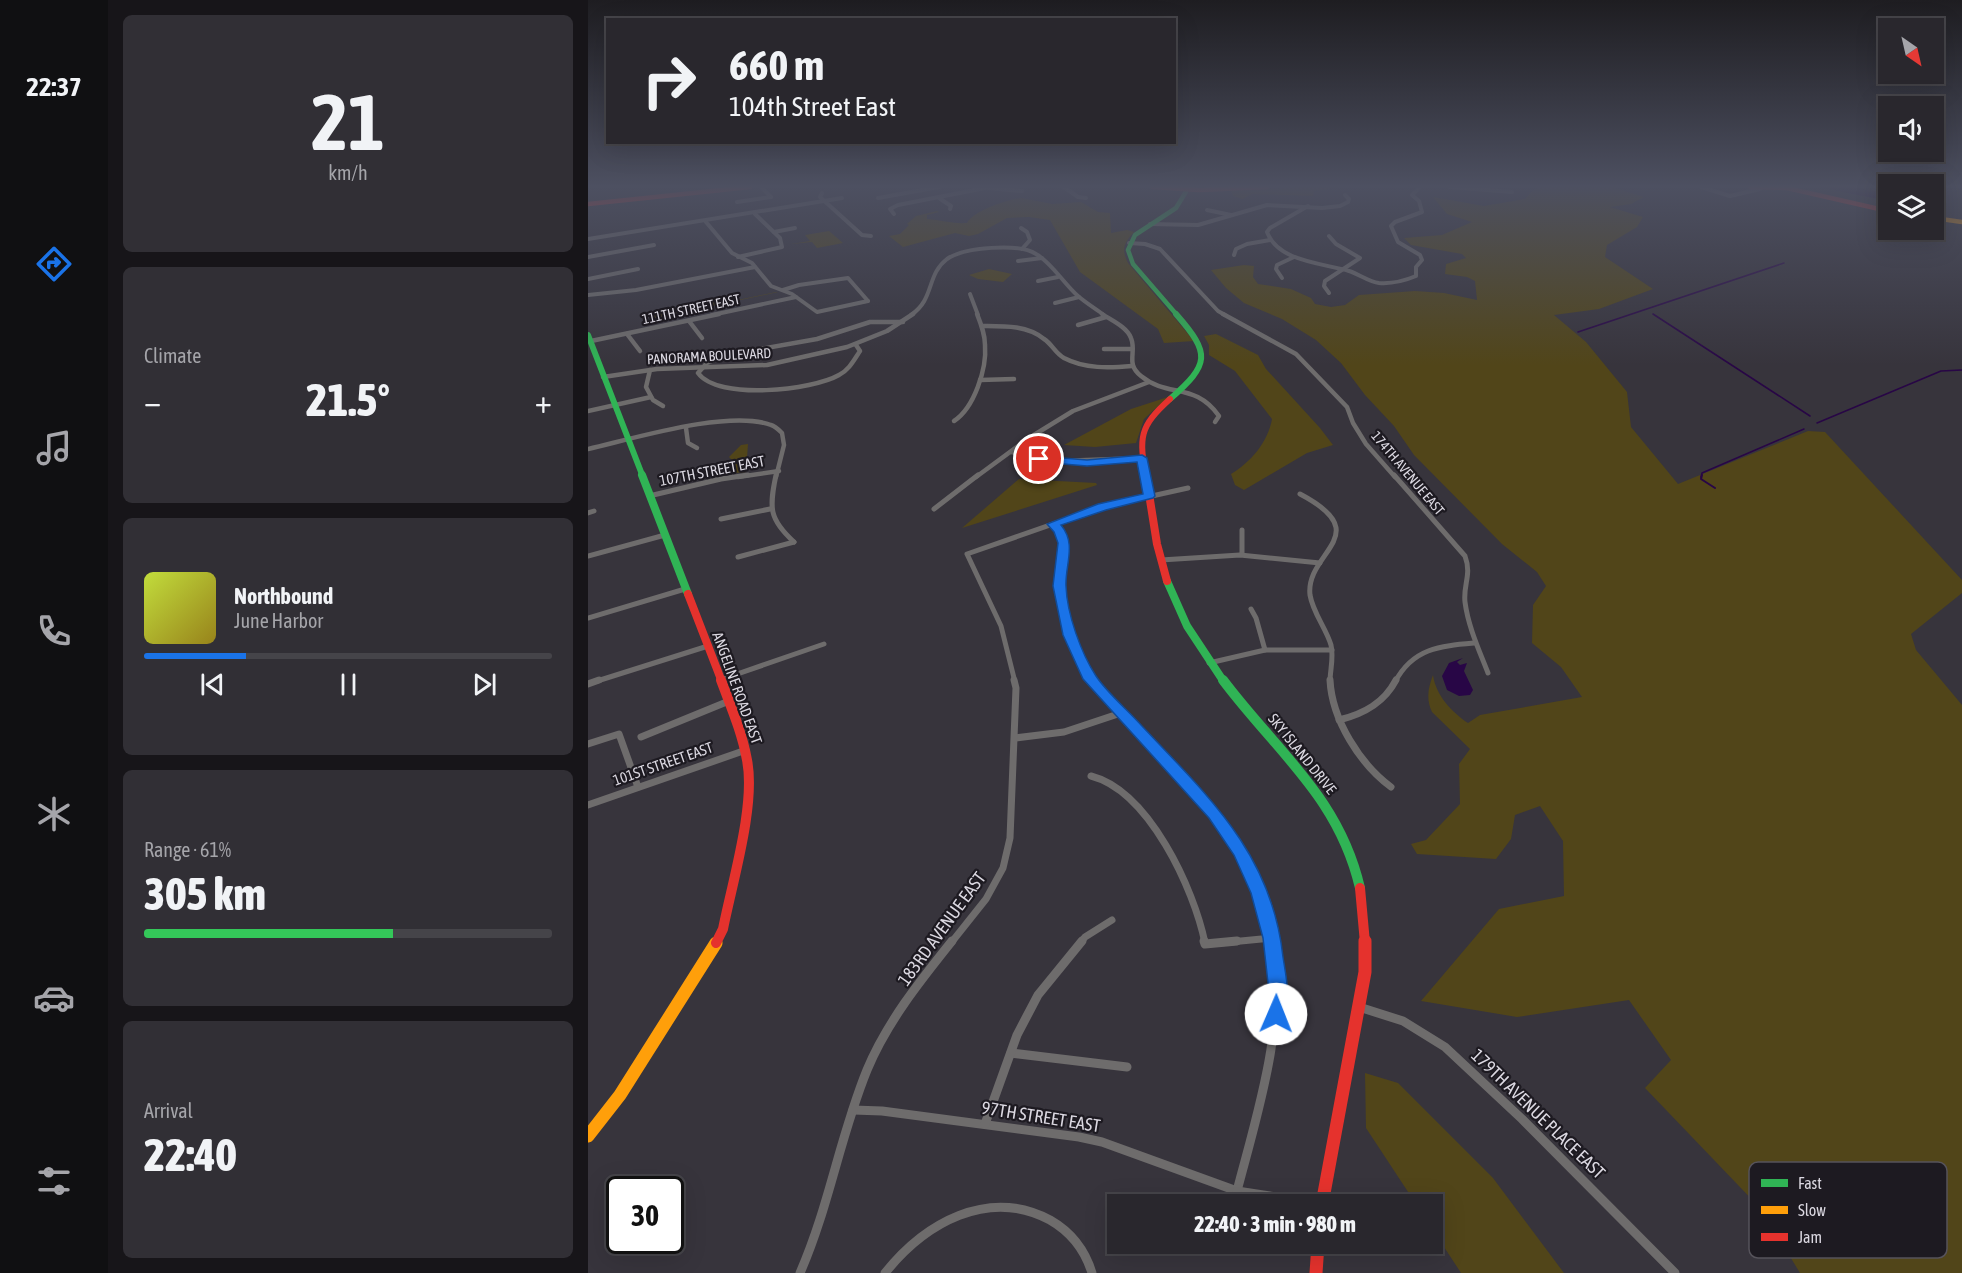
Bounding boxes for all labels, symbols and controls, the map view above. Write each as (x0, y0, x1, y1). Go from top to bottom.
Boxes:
north arrow (1878, 18, 1944, 84)
map controls (1878, 18, 1944, 240)
text: 660 m (729, 41, 824, 89)
icon: right (630, 42, 708, 120)
text: 22:37 (26, 71, 82, 102)
text: 21 (311, 77, 385, 167)
text: 104th Street East (729, 91, 896, 122)
button: sound (1878, 96, 1944, 162)
text: km/h (328, 161, 368, 184)
button: layers (1878, 174, 1944, 240)
icon: directions (33, 243, 75, 285)
street label: 111TH STREET EAST (641, 291, 741, 327)
text: Climate (144, 344, 201, 367)
street label: PANORAMA BOULEVARD (646, 345, 772, 367)
text: 21.5° (306, 374, 390, 426)
text: − (144, 382, 161, 420)
text: + (535, 382, 552, 420)
icon: music (33, 427, 75, 469)
street label: 174TH AVENUE EAST (1368, 428, 1448, 518)
pin (1013, 433, 1064, 484)
icon: arrive (1022, 442, 1055, 475)
street label: 107TH STREET EAST (658, 452, 766, 489)
text: Northbound (234, 583, 333, 609)
text: June Harbor (234, 609, 323, 632)
icon: phone (33, 610, 75, 652)
street label: ANGELINE ROAD EAST (709, 629, 766, 747)
icon: previous (196, 668, 229, 701)
icon: pause (332, 668, 365, 701)
icon: next (468, 668, 501, 701)
street label: SKY ISLAND DRIVE (1265, 710, 1340, 798)
street label: 101ST STREET EAST (611, 738, 715, 789)
icon: climate (33, 793, 75, 835)
text: Range · 61% (144, 838, 231, 861)
text: 305 km (144, 868, 266, 920)
street label: 183RD AVENUE EAST (893, 868, 990, 990)
icon: car (33, 977, 75, 1019)
position arrow (1244, 982, 1308, 1046)
street label: 179TH AVENUE PLACE EAST (1467, 1044, 1609, 1183)
street label: 97TH STREET EAST (980, 1097, 1102, 1136)
text: Arrival (144, 1099, 193, 1122)
text: 22:40 (144, 1129, 237, 1181)
icon: filters (33, 1160, 75, 1202)
legend (1749, 1162, 1947, 1258)
text: Fast (1798, 1174, 1822, 1192)
speed limit sign: 30 (606, 1176, 684, 1254)
text: Slow (1798, 1201, 1826, 1219)
text: 22:40 · 3 min · 980 m (1194, 1211, 1356, 1237)
text: Jam (1798, 1228, 1822, 1246)

